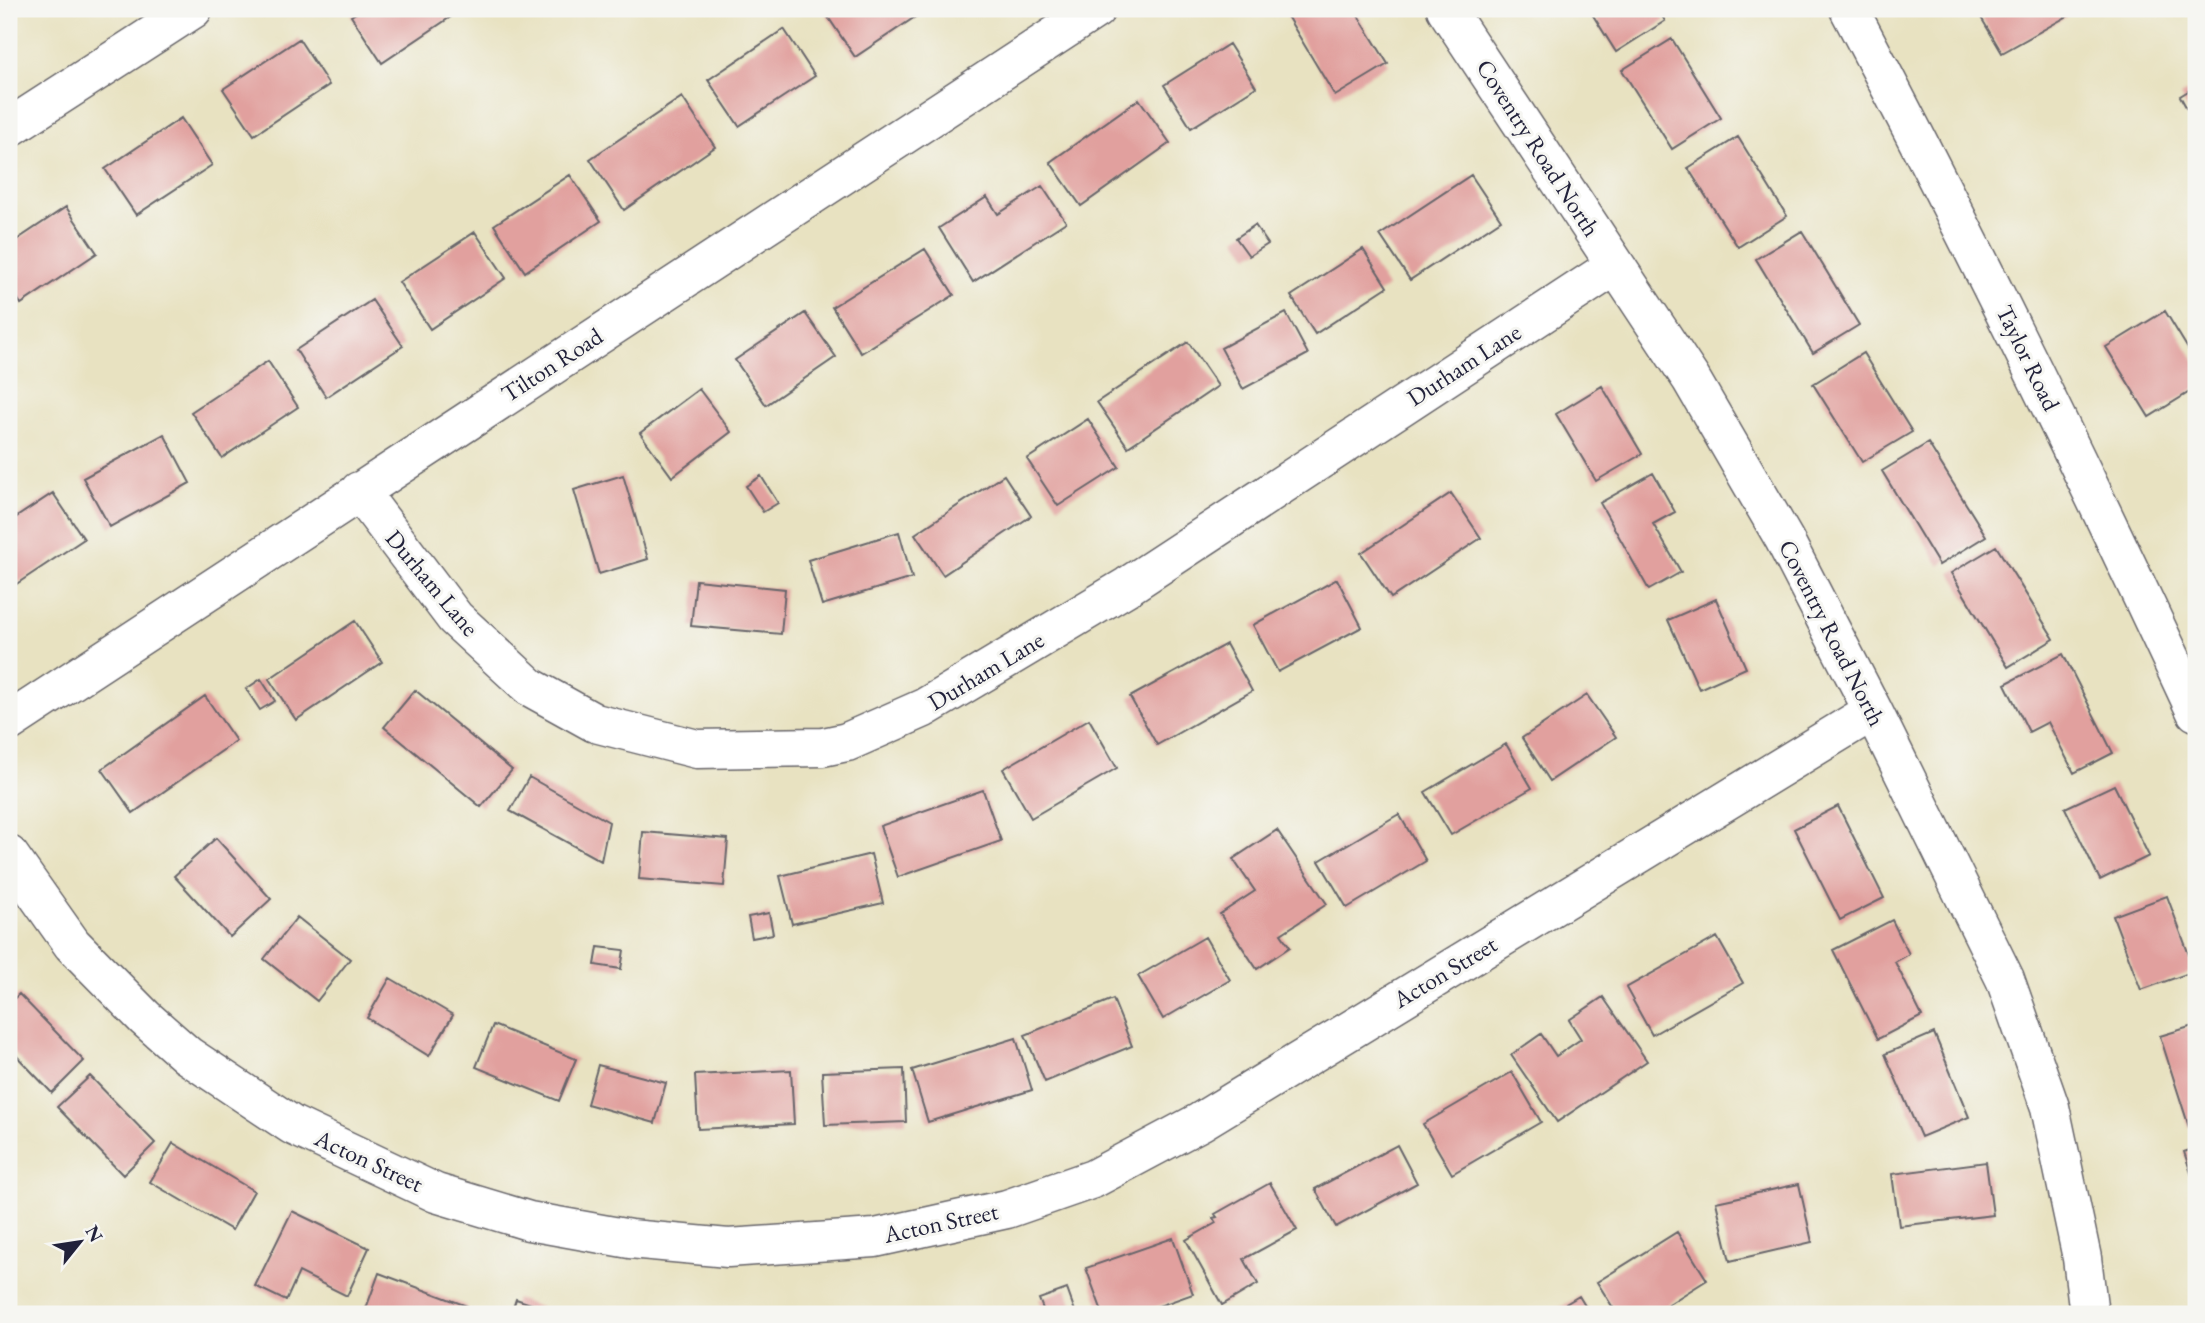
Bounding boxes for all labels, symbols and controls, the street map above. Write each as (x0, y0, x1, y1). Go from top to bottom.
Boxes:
street label: Coventry Road North (1470, 53, 1607, 242)
street label: Taylor Road (1990, 300, 2068, 417)
street label: Durham Lane (1401, 316, 1527, 413)
street label: Tilton Road (495, 320, 609, 409)
street label: Durham Lane (379, 523, 486, 642)
street label: Coventry Road North (1772, 534, 1893, 731)
street label: Durham Lane (922, 624, 1049, 717)
street label: Acton Street (1386, 928, 1503, 1015)
street label: Acton Street (309, 1122, 429, 1199)
street label: Acton Street (880, 1195, 1001, 1250)
north arrow (46, 1208, 116, 1278)
text: N (80, 1221, 109, 1247)

